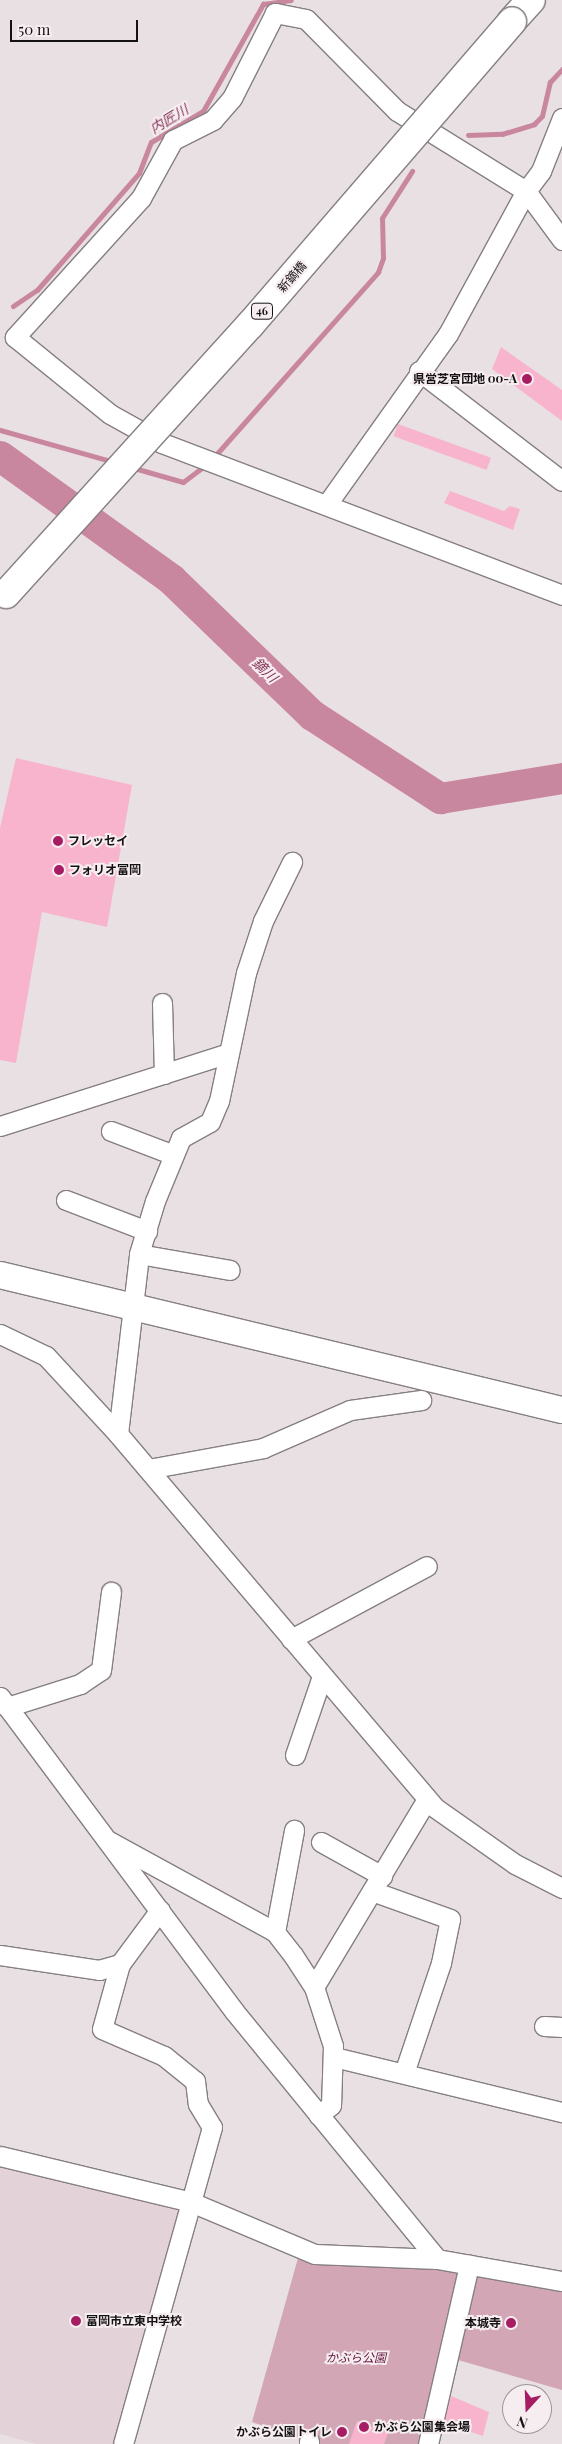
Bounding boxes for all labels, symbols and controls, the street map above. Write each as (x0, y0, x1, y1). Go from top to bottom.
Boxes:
scale bar (12, 10, 140, 42)
text: 50 m (18, 19, 50, 39)
water label: 内匠川 (147, 101, 191, 137)
street label: 新鏑橋 (275, 259, 309, 295)
road number: 46 (251, 302, 273, 320)
place label: 県営芝宮団地 00-A (413, 372, 517, 386)
marker: 県営芝宮団地 00-A (521, 373, 533, 385)
water label: 鏑川 (249, 654, 281, 686)
place label: フレッセイ (68, 834, 128, 848)
marker: フレッセイ (52, 835, 64, 847)
place label: フォリオ富岡 (69, 863, 141, 877)
marker: フォリオ富岡 (53, 864, 65, 876)
place label: 富岡市立東中学校 (86, 2314, 182, 2328)
marker: 富岡市立東中学校 (70, 2315, 82, 2327)
place label: 本城寺 (465, 2316, 501, 2330)
marker: 本城寺 (505, 2317, 517, 2329)
park label: かぶら公園 (326, 2351, 386, 2365)
north arrow (502, 2384, 552, 2434)
text: N (514, 2412, 530, 2433)
place label: かぶら公園集会場 (374, 2420, 470, 2434)
marker: かぶら公園集会場 (358, 2421, 370, 2433)
place label: かぶら公園トイレ (236, 2425, 332, 2439)
marker: かぶら公園トイレ (336, 2426, 348, 2438)

